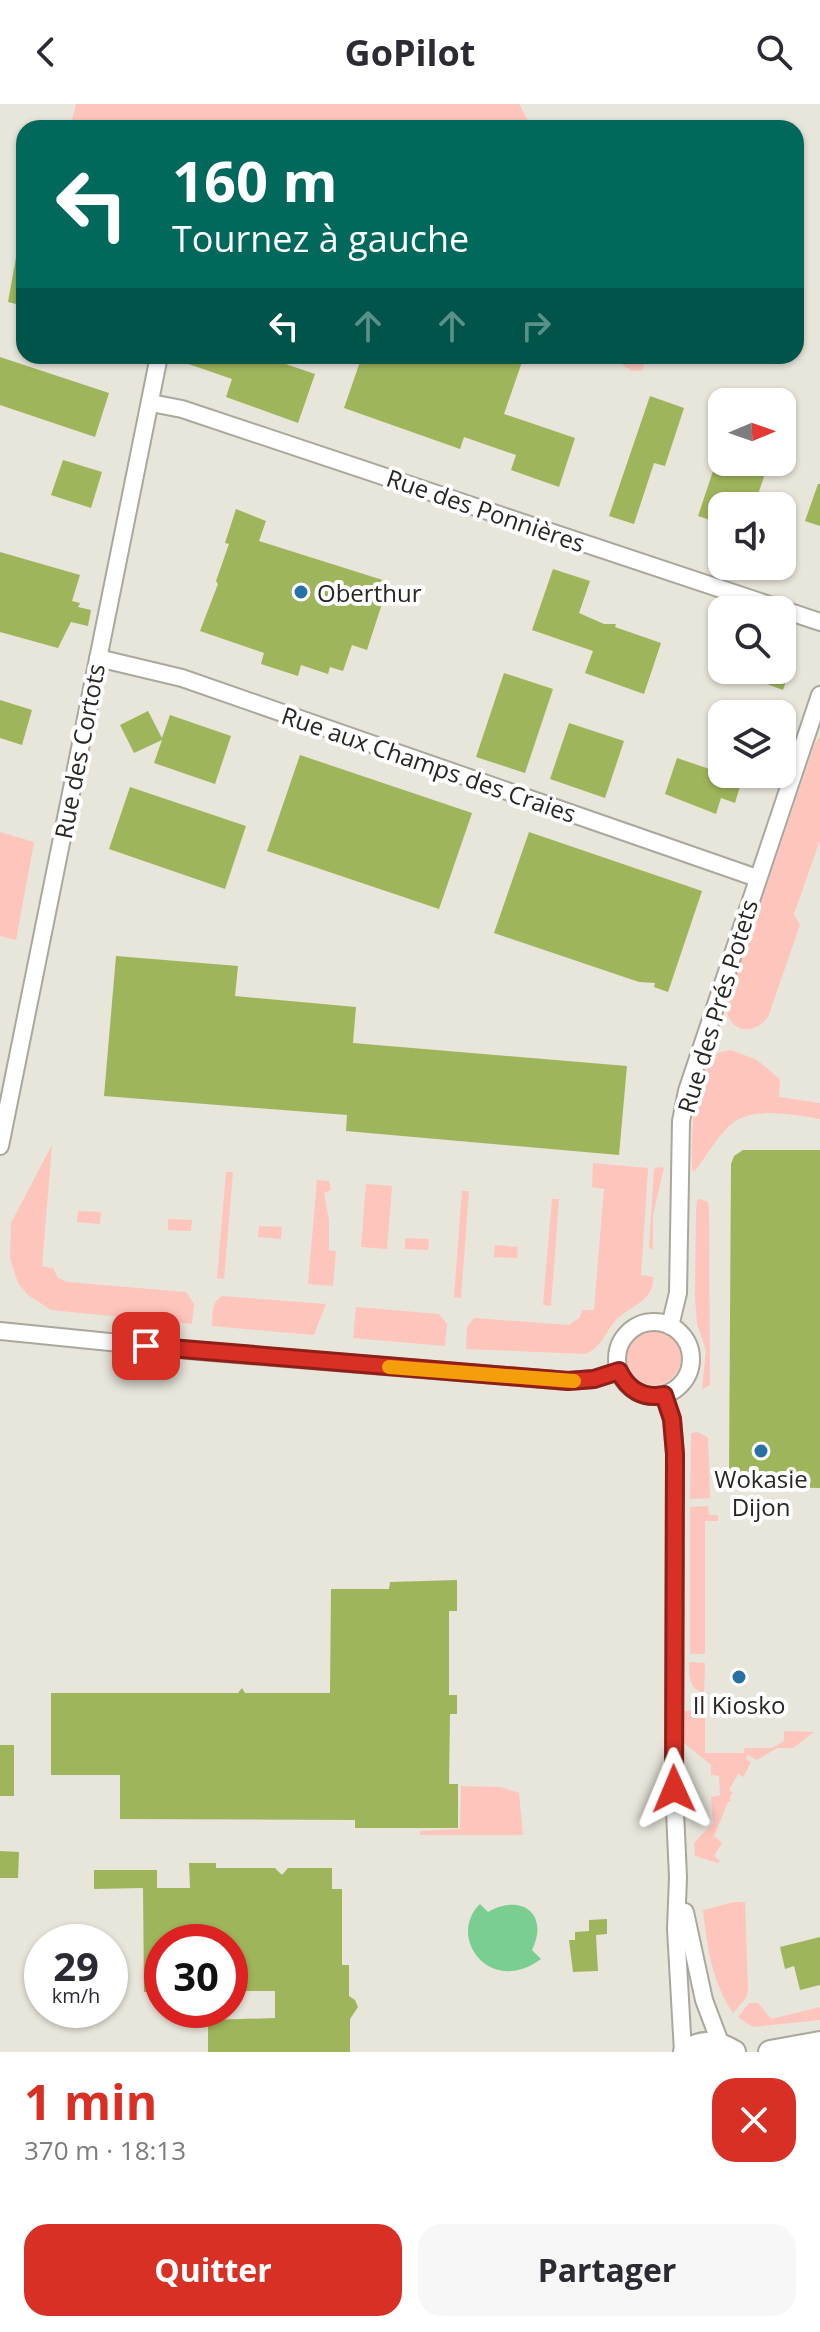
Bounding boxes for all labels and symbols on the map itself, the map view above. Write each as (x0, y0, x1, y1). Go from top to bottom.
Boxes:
north arrow (708, 388, 796, 476)
street label: Rue des Ponnières (382, 461, 590, 559)
place label: Oberthur (317, 576, 422, 609)
marker: Oberthur (292, 583, 310, 601)
street label: Rue des Cortots (46, 661, 112, 841)
street label: Rue aux Champs des Craies (278, 698, 580, 830)
street label: Rue des Prés Potets (669, 895, 765, 1117)
pin (112, 1312, 180, 1380)
marker: Wokasie Dijon (752, 1442, 770, 1460)
place label: Wokasie Dijon (714, 1462, 808, 1523)
marker: Il Kiosko (730, 1668, 748, 1686)
place label: Il Kiosko (693, 1688, 785, 1721)
position arrow (632, 1747, 716, 1831)
speed limit sign: 30 (144, 1924, 248, 2028)

